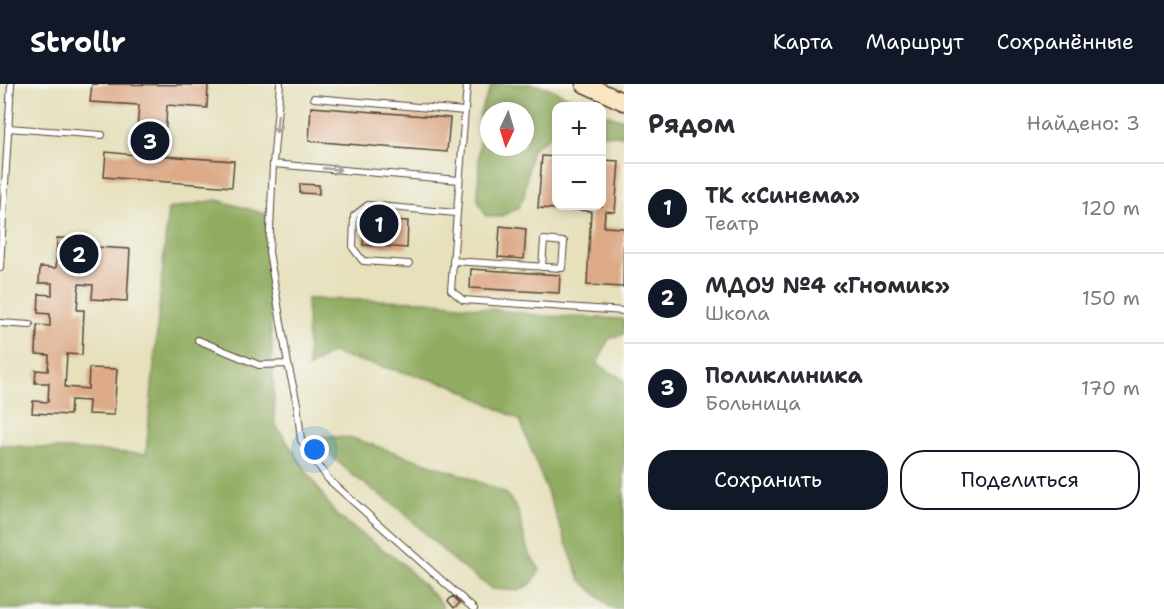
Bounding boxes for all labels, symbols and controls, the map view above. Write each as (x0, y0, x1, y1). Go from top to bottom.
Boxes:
text: Strollr (30, 23, 126, 61)
text: Карта (773, 28, 833, 56)
text: Маршрут (866, 28, 964, 56)
text: Сохранённые (997, 28, 1134, 56)
north arrow (480, 102, 534, 156)
map controls (552, 102, 606, 210)
button: + (552, 102, 606, 156)
text: Рядом (648, 106, 735, 141)
text: Найдено: 3 (1027, 110, 1140, 136)
one-way arrow (271, 114, 282, 134)
pin: 3 (130, 118, 170, 164)
button: − (552, 156, 606, 210)
one-way arrow (321, 164, 341, 175)
text: ТК «Синема» (705, 181, 860, 210)
text: 1 (663, 195, 672, 221)
text: 120 m (1081, 195, 1140, 221)
pin: 1 (360, 202, 398, 246)
text: Театр (705, 210, 759, 236)
pin: 2 (60, 232, 98, 276)
text: МДОУ №4 «Гномик» (705, 271, 950, 300)
text: 2 (661, 285, 675, 311)
text: 150 m (1082, 285, 1140, 311)
text: Школа (705, 300, 770, 326)
text: Поликлиника (705, 361, 863, 390)
text: 3 (661, 375, 675, 401)
text: 170 m (1081, 375, 1140, 401)
text: Больница (705, 390, 801, 416)
your location (300, 435, 329, 464)
button: Сохранить (648, 450, 888, 510)
button: Поделиться (900, 450, 1140, 510)

